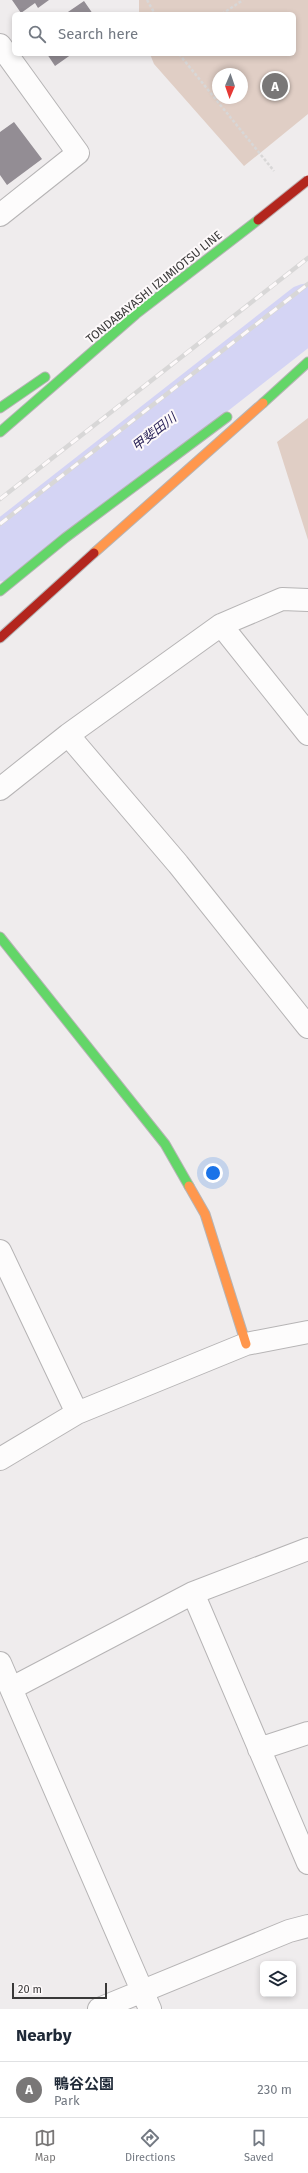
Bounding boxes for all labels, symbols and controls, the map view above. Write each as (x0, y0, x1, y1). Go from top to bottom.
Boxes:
search box (12, 12, 296, 56)
icon: search (26, 23, 48, 45)
text: Search here (58, 25, 138, 43)
north arrow (212, 68, 248, 104)
pin: A (262, 71, 288, 101)
street label: TONDABAYASHI IZUMIOTSU LINE (83, 228, 225, 346)
water label: 甲斐田川 (129, 409, 181, 454)
your location (203, 1163, 223, 1183)
map controls (260, 1961, 296, 1997)
button: layers (260, 1961, 296, 1997)
scale bar (12, 1981, 107, 2000)
text: 20 m (18, 1983, 42, 1996)
text: Nearby (16, 2025, 71, 2046)
text: 鴨谷公園 (54, 2075, 114, 2093)
text: A (25, 2082, 33, 2097)
text: 230 m (257, 2082, 292, 2097)
text: Park (54, 2093, 80, 2108)
tab: Map (34, 2127, 56, 2164)
tab: Directions (125, 2127, 175, 2164)
tab: Saved (244, 2127, 274, 2164)

